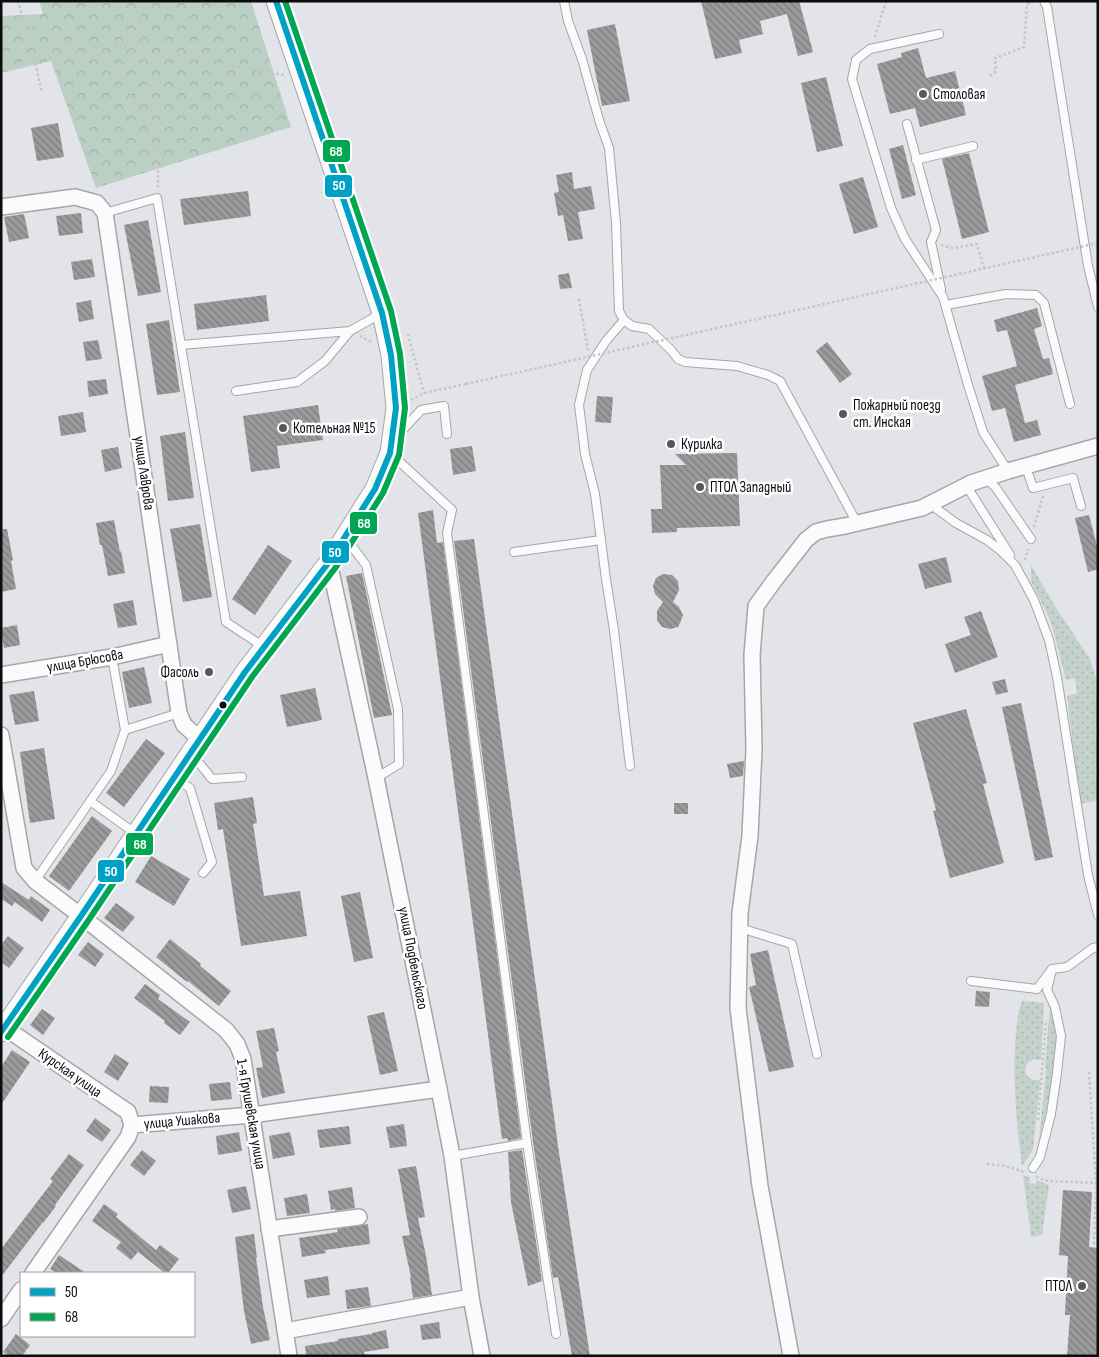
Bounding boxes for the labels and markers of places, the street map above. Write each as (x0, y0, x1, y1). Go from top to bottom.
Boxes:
place label: Столовая (933, 85, 986, 104)
marker: Столовая (917, 88, 929, 100)
place label: Пожарный поезд ст. Инская (853, 396, 941, 432)
marker: Пожарный поезд ст. Инская (837, 408, 849, 420)
place label: Котельная №15 (293, 419, 375, 438)
marker: Котельная №15 (277, 422, 289, 434)
place label: Курилка (681, 435, 723, 454)
marker: Курилка (665, 438, 677, 450)
place label: ПТОЛ Западный (710, 478, 791, 497)
marker: ПТОЛ Западный (694, 481, 706, 493)
place label: Фасоль (161, 663, 199, 682)
marker: Фасоль (203, 666, 215, 678)
unlabelled marker (218, 700, 228, 710)
place label: ПТОЛ (1045, 1277, 1073, 1296)
marker: ПТОЛ (1076, 1280, 1088, 1292)

